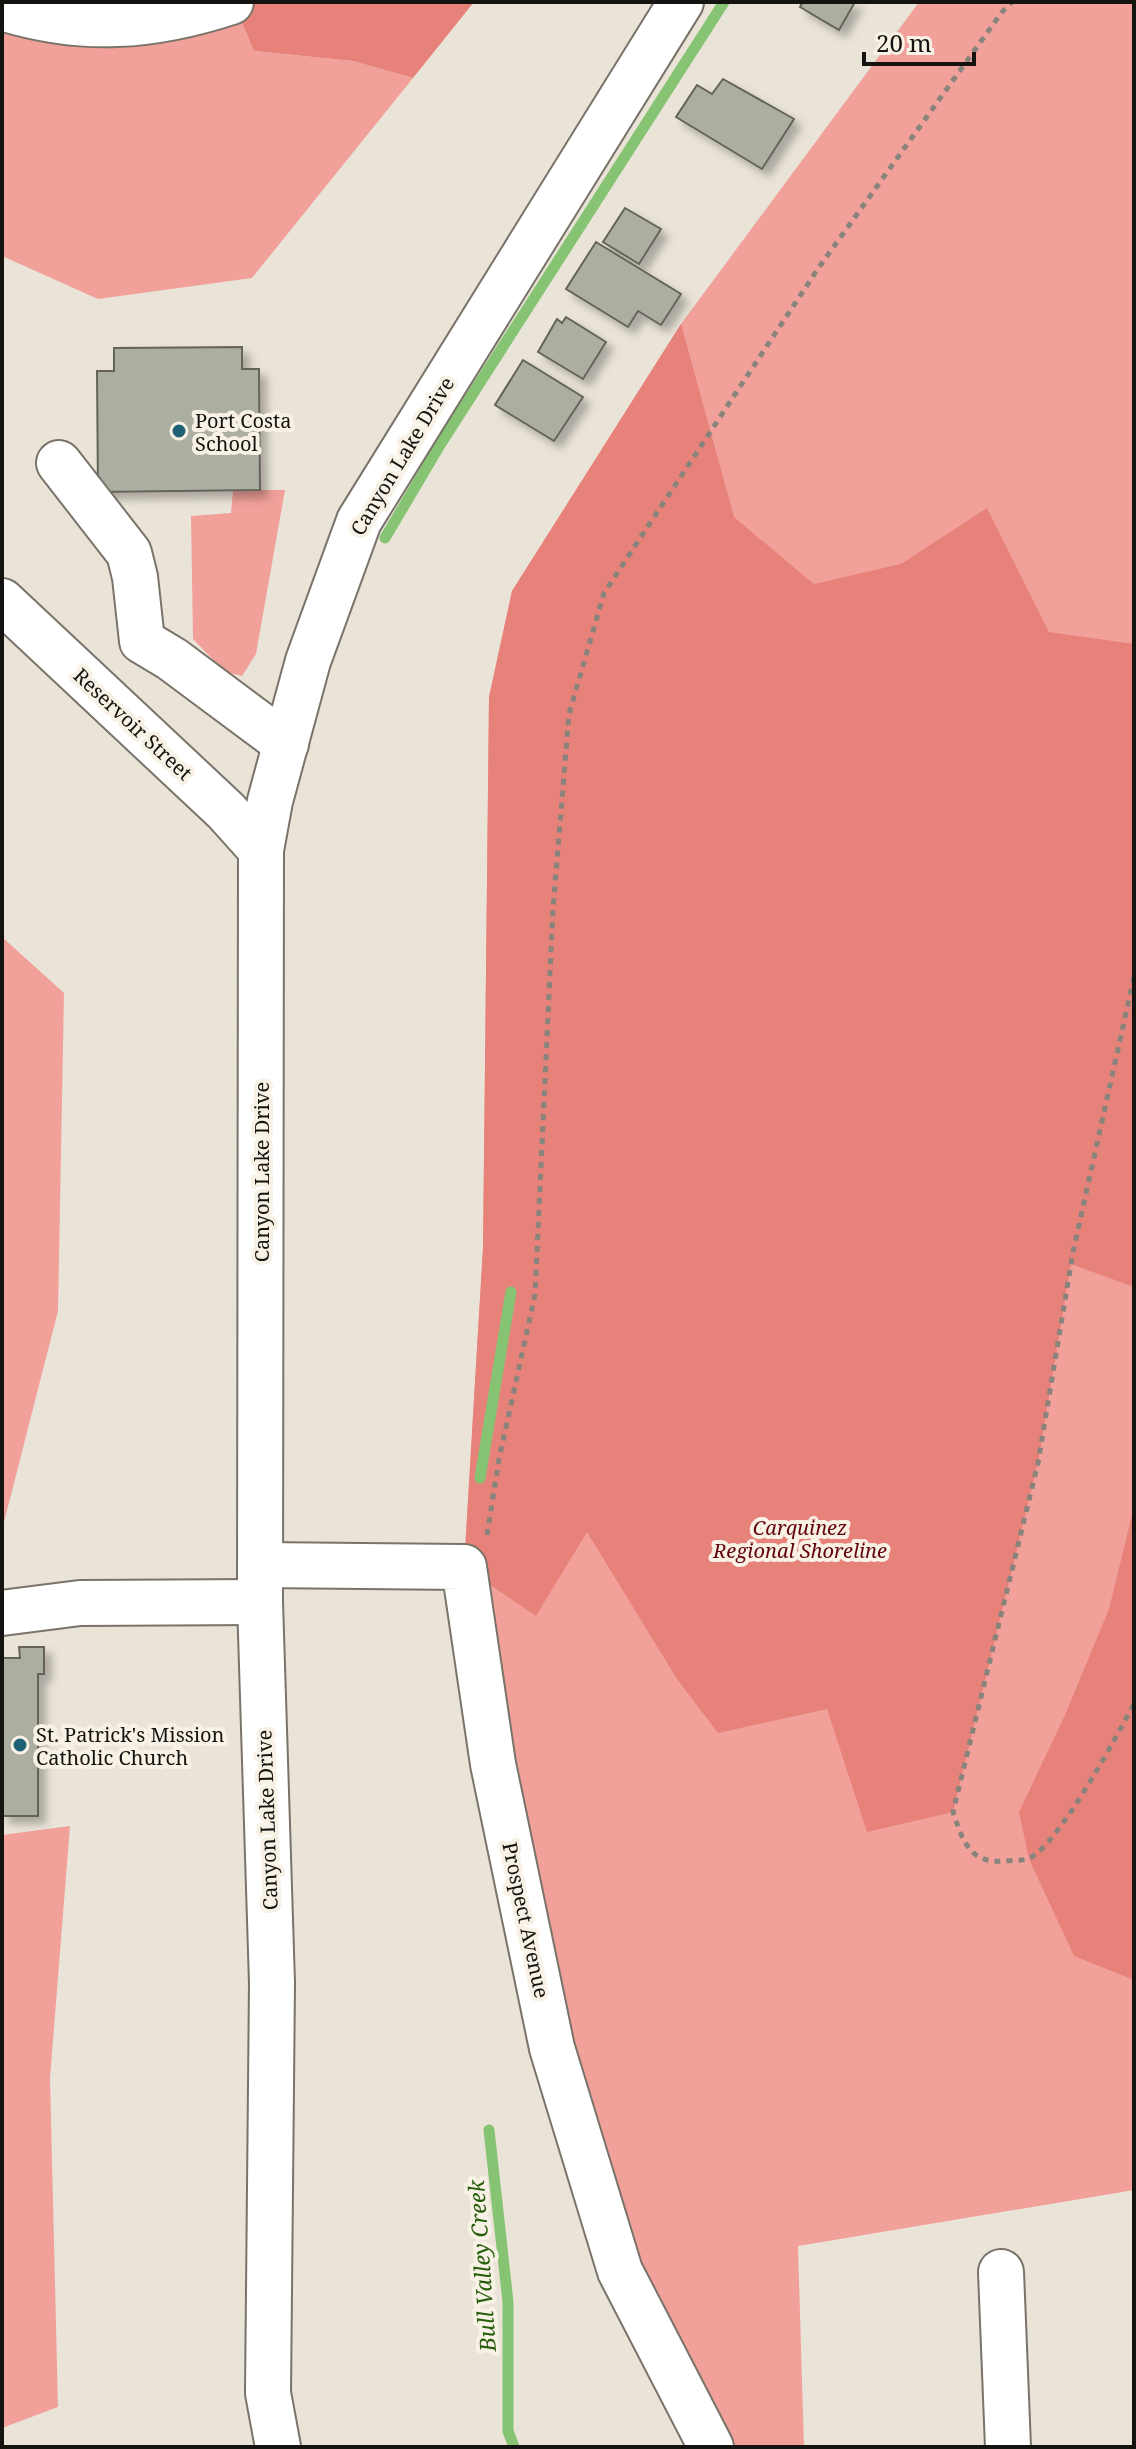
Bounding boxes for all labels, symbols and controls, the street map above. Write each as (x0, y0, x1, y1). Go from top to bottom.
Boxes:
scale bar (864, 16, 974, 66)
text: 20 m (876, 26, 932, 59)
street label: Canyon Lake Drive (344, 372, 460, 540)
place label: Port Costa School (195, 407, 291, 457)
marker: Port Costa School (170, 422, 188, 440)
street label: Reservoir Street (68, 662, 198, 786)
street label: Canyon Lake Drive (248, 1082, 275, 1262)
park label: Carquinez Regional Shoreline (712, 1514, 887, 1564)
place label: St. Patrick's Mission Catholic Church (36, 1721, 225, 1771)
street label: Canyon Lake Drive (250, 1729, 284, 1911)
marker: St. Patrick's Mission Catholic Church (11, 1736, 29, 1754)
street label: Prospect Avenue (496, 1840, 556, 2000)
water label: Bull Valley Creek (460, 2178, 502, 2354)

